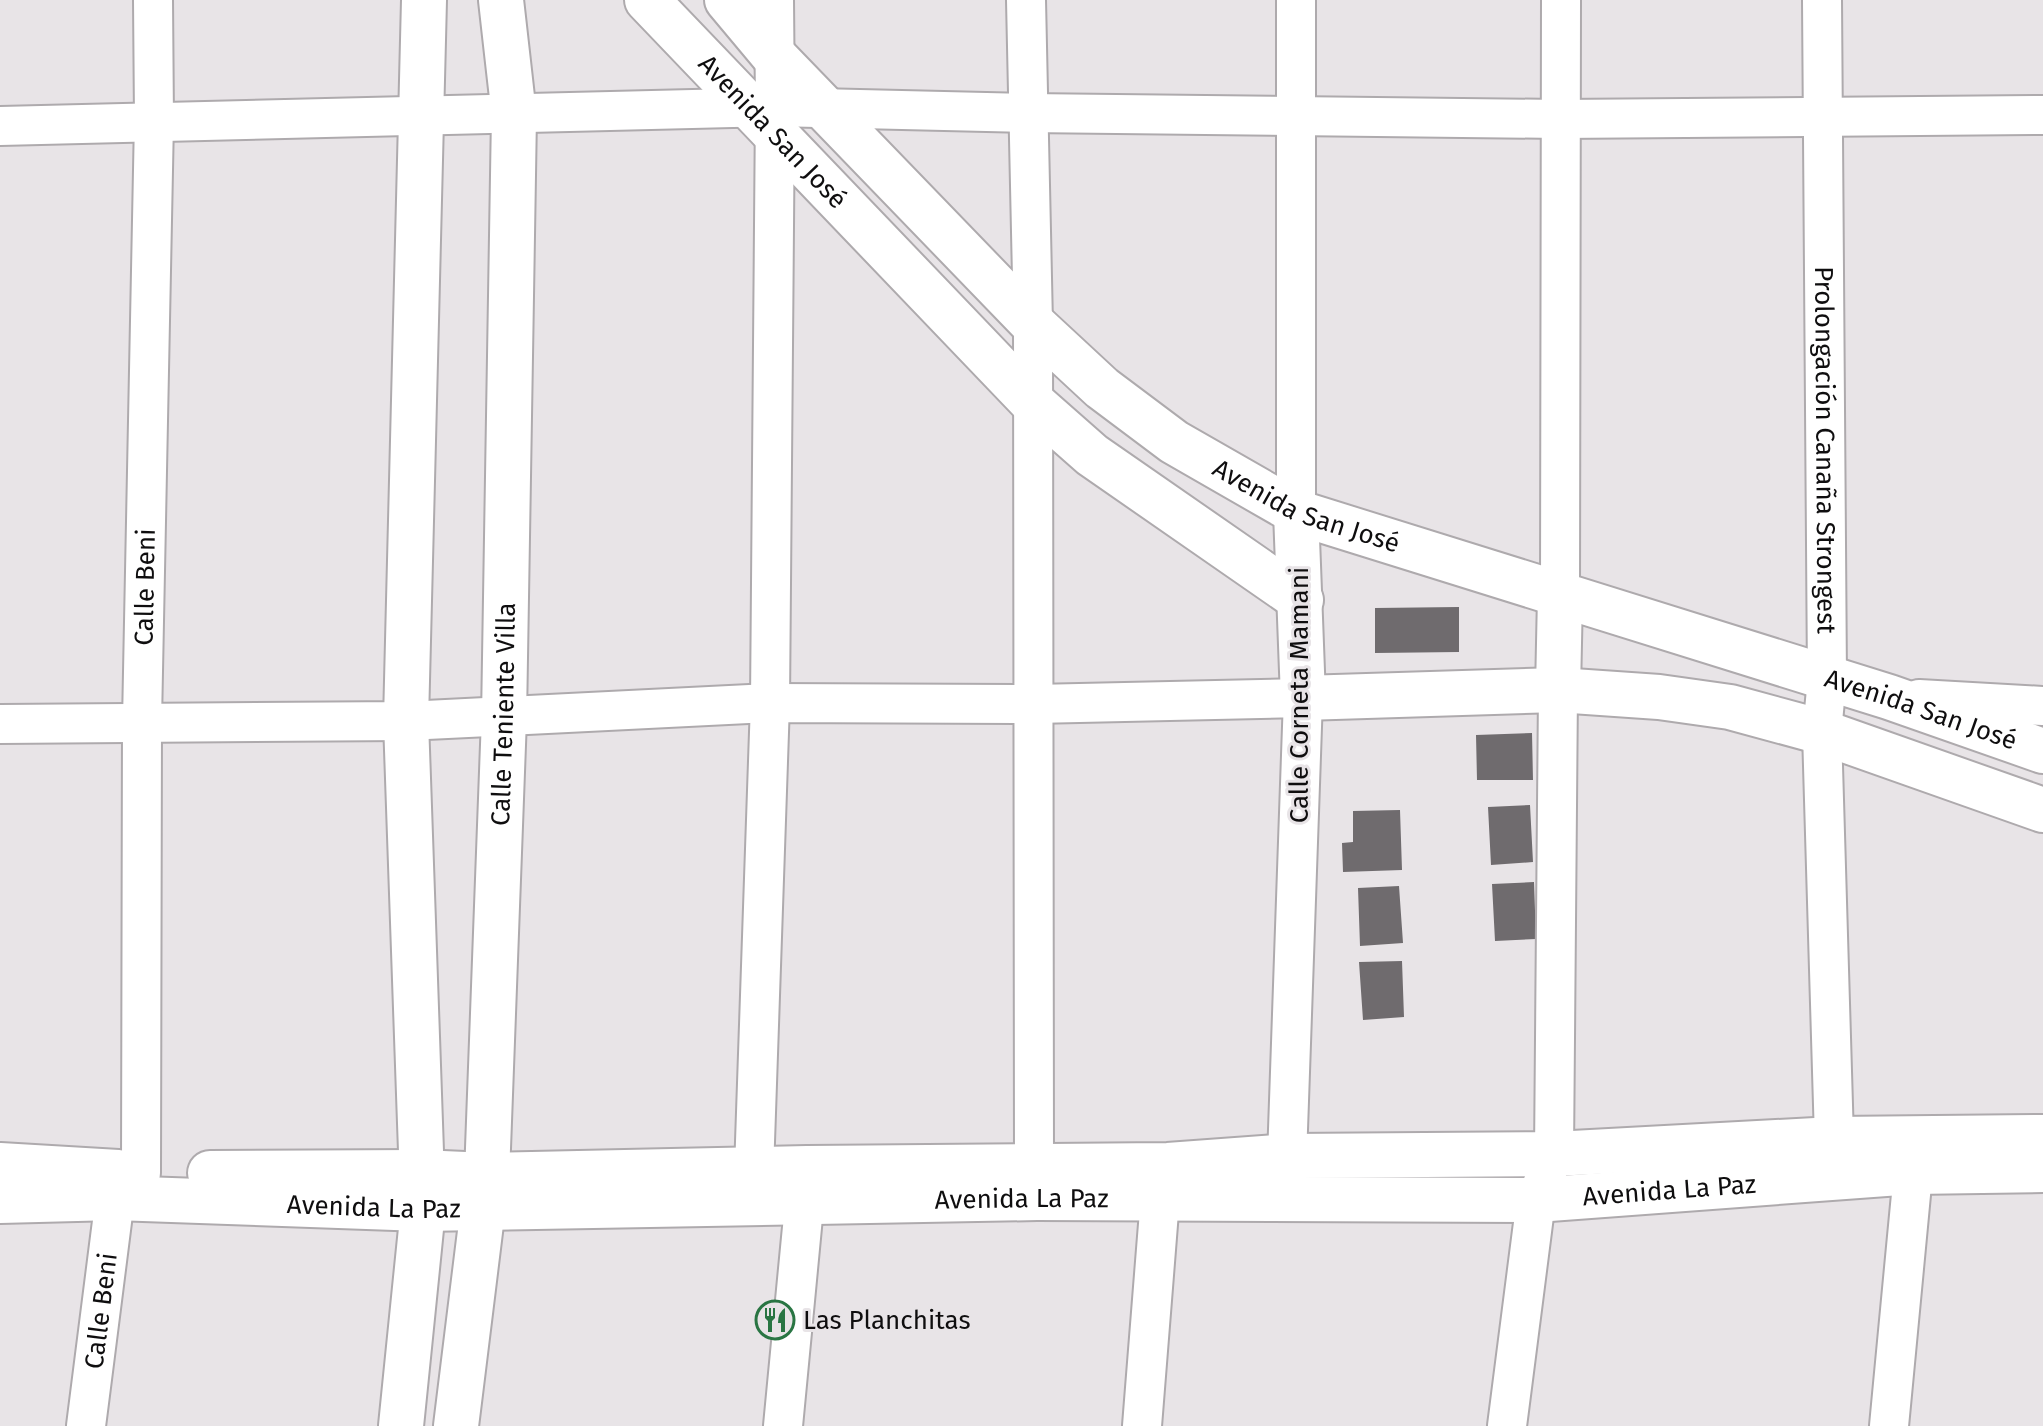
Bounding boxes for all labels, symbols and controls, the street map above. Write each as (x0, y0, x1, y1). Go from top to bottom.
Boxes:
street label: Avenida San José (692, 49, 853, 215)
street label: Prolongación Canaña Strongest (1808, 266, 1842, 634)
street label: Avenida San José (1207, 453, 1403, 559)
street label: Calle Beni (129, 528, 162, 646)
street label: Calle Corneta Mamani (1284, 567, 1315, 823)
street label: Calle Teniente Villa (485, 602, 522, 827)
street label: Avenida San José (1821, 663, 2021, 757)
street label: Avenida La Paz (1581, 1169, 1757, 1212)
street label: Avenida La Paz (934, 1183, 1109, 1216)
street label: Avenida La Paz (286, 1189, 461, 1225)
street label: Calle Beni (78, 1251, 124, 1371)
restaurant icon: Las Planchitas (754, 1299, 796, 1341)
place label: Las Planchitas (803, 1305, 971, 1336)

